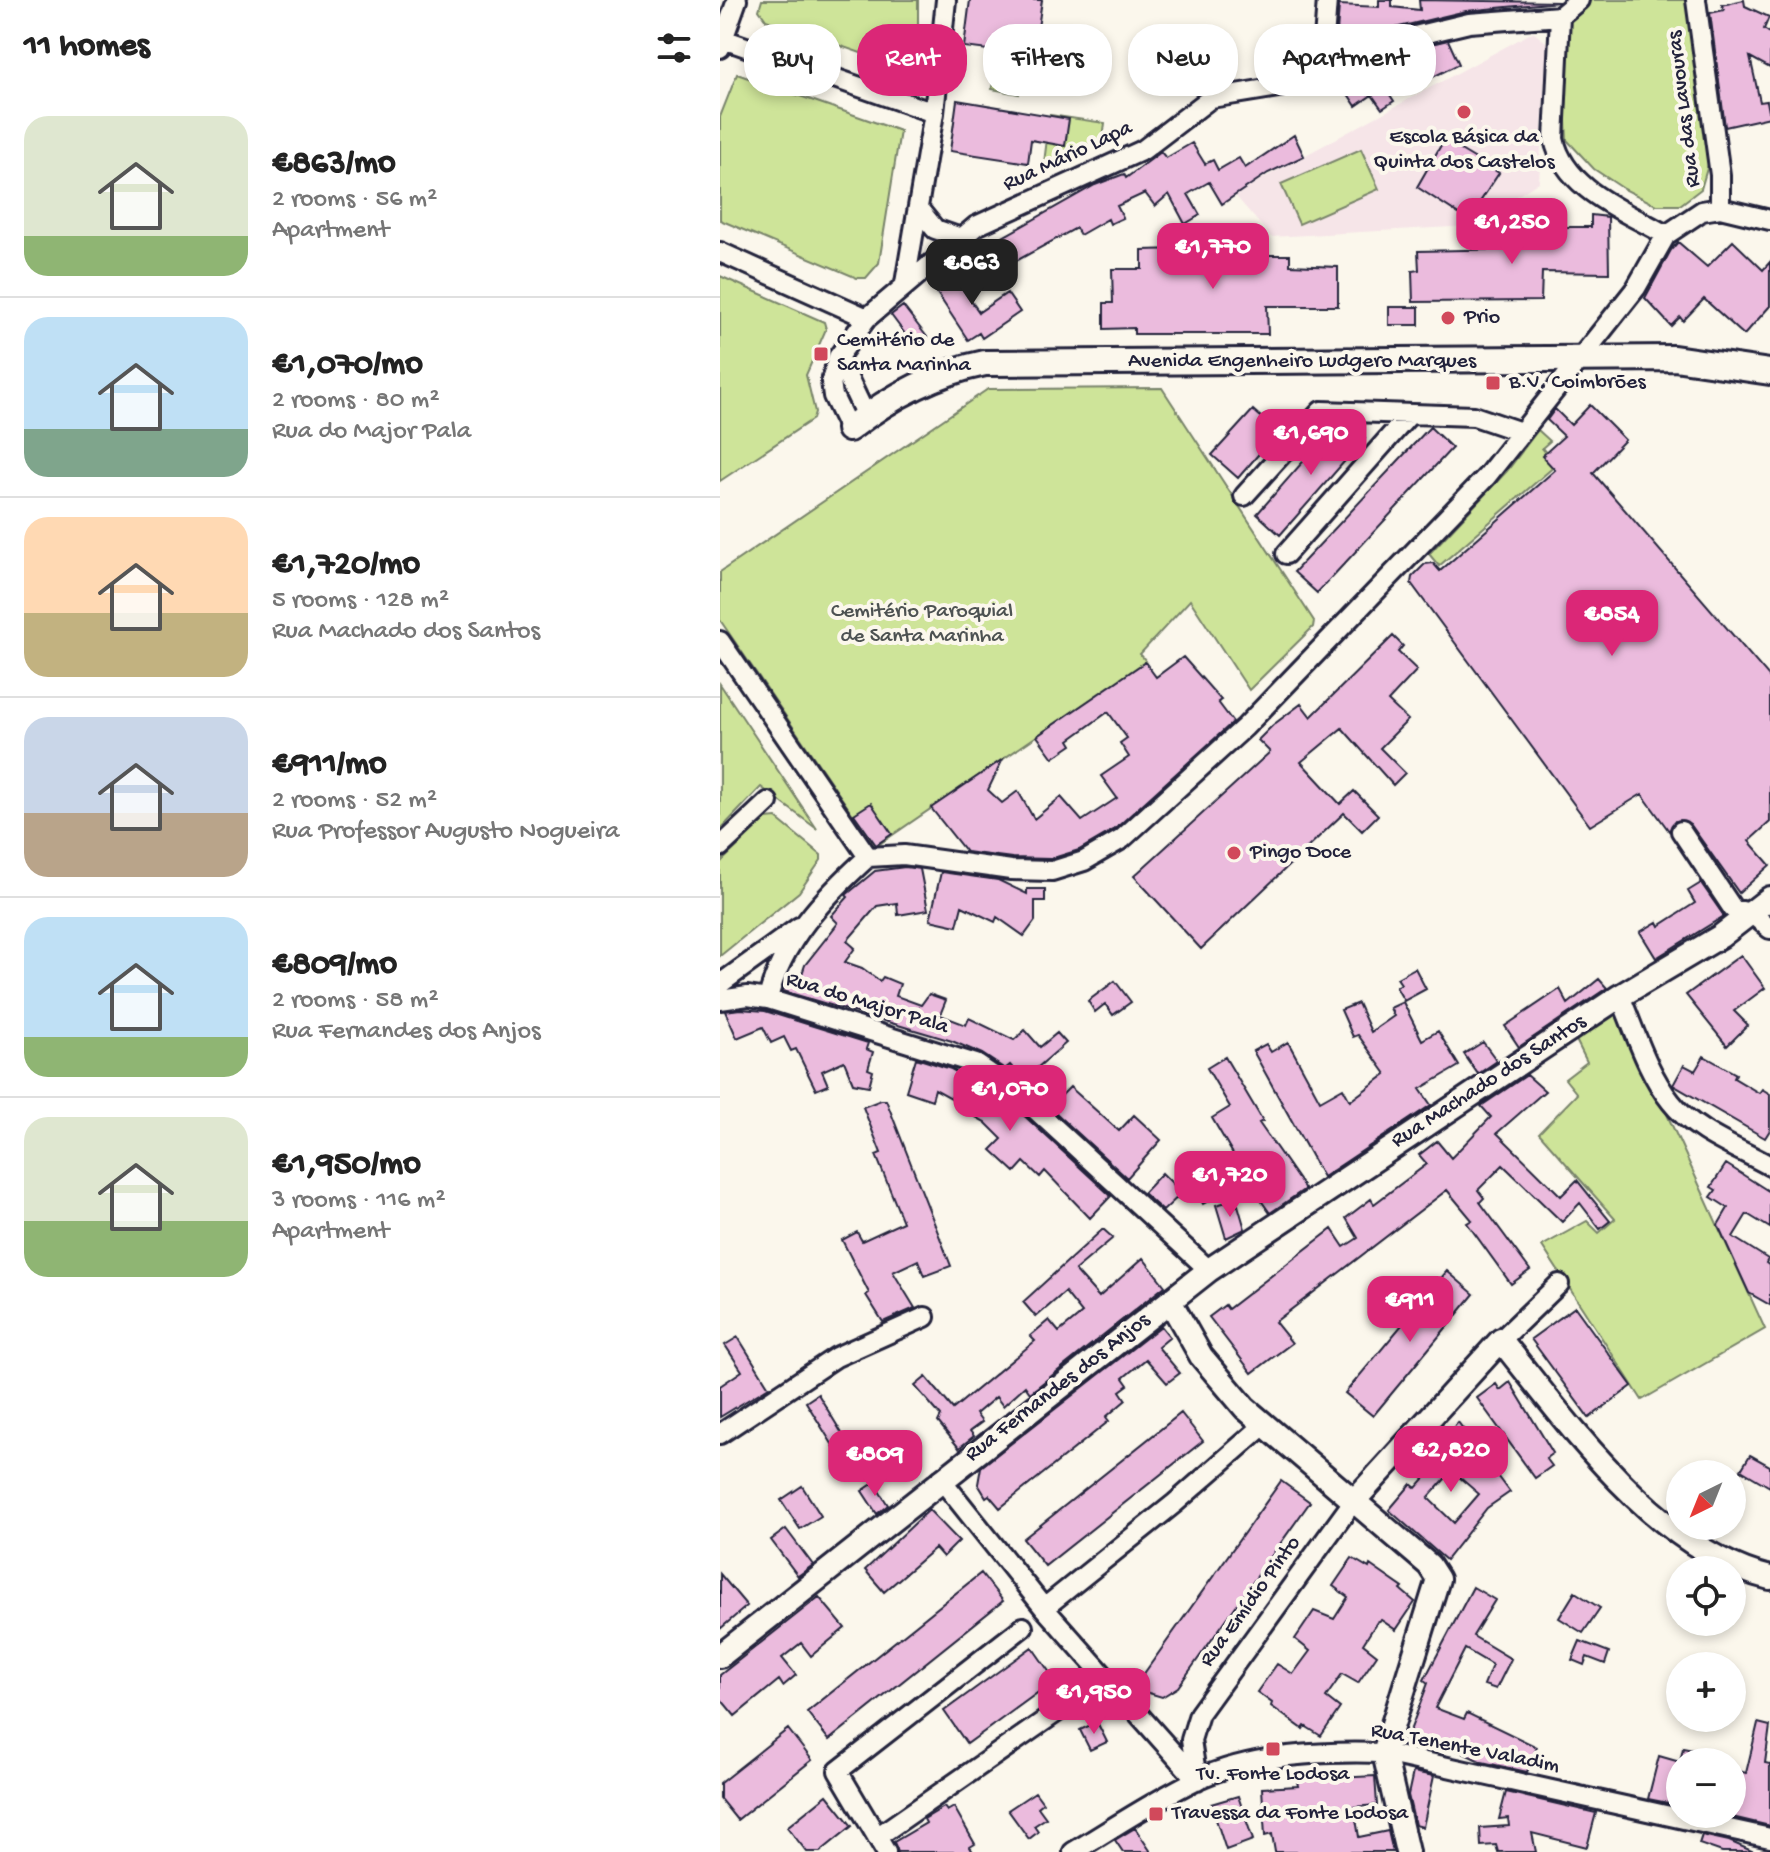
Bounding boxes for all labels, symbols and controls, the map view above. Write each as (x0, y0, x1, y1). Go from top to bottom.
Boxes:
chip: Buy (744, 24, 841, 96)
chip: Rent (857, 24, 967, 96)
chip: Filters (983, 24, 1112, 96)
chip: New (1128, 24, 1238, 96)
chip: Apartment (1254, 24, 1436, 96)
icon: filters (652, 26, 696, 70)
text: 11 homes (24, 28, 150, 68)
street label: Rua das Lavouras (1662, 28, 1708, 189)
marker: Escola Básica da Quinta dos Castelos (1455, 103, 1473, 121)
street label: Rua Mário Lapa (999, 115, 1137, 198)
place label: Escola Básica da Quinta dos Castelos (1373, 125, 1556, 176)
text: €863/mo (272, 145, 396, 185)
icon: home (88, 148, 184, 244)
text: 2 rooms · 56 m² (272, 185, 437, 216)
pin: €1,250 (1447, 198, 1577, 266)
text: €1,250 (1474, 208, 1550, 239)
text: Apartment (272, 216, 389, 247)
pin: €1,770 (1148, 223, 1278, 291)
text: €1,770 (1175, 233, 1251, 264)
pin: €863 (925, 239, 1019, 307)
text: €863 (944, 249, 1000, 280)
place label: Prio (1463, 305, 1500, 331)
marker: Prio (1439, 309, 1457, 327)
place label: Cemitério de Santa Marinha (837, 328, 972, 379)
marker: Cemitério de Santa Marinha (812, 345, 830, 363)
text: €1,070/mo (272, 346, 423, 386)
icon: home (88, 349, 184, 445)
street label: Avenida Engenheiro Ludgero Marques (1128, 349, 1477, 375)
place label: B.V. Coimbrões (1508, 370, 1646, 396)
marker: B.V. Coimbrões (1484, 374, 1502, 392)
text: 2 rooms · 80 m² (272, 386, 440, 417)
pin: €1,690 (1246, 409, 1376, 477)
text: Rua do Major Pala (272, 417, 471, 448)
text: €1,690 (1273, 419, 1349, 450)
text: €1,720/mo (272, 546, 420, 586)
icon: home (88, 549, 184, 645)
text: 5 rooms · 128 m² (272, 586, 449, 617)
pin: €854 (1565, 590, 1659, 658)
park label: Cemitério Paroquial de Santa Marinha (831, 599, 1013, 650)
text: €854 (1584, 600, 1640, 631)
text: Rua Machado dos Santos (272, 617, 540, 648)
text: €911/mo (272, 746, 387, 786)
icon: home (88, 749, 184, 845)
text: 2 rooms · 52 m² (272, 786, 437, 817)
text: Rua Professor Augusto Nogueira (272, 817, 619, 848)
place label: Pingo Doce (1249, 840, 1352, 866)
marker: Pingo Doce (1225, 844, 1243, 862)
text: €809/mo (272, 946, 397, 986)
icon: home (88, 949, 184, 1045)
street label: Rua do Major Pala (783, 967, 952, 1041)
text: 2 rooms · 58 m² (272, 986, 438, 1017)
street label: Rua Machado dos Santos (1387, 1009, 1592, 1155)
text: Rua Fernandes dos Anjos (272, 1017, 541, 1048)
pin: €1,070 (945, 1065, 1075, 1133)
text: €1,070 (971, 1075, 1049, 1106)
text: €1,950/mo (272, 1146, 421, 1186)
icon: home (88, 1149, 184, 1245)
pin: €1,720 (1165, 1151, 1295, 1219)
text: €1,720 (1192, 1161, 1268, 1192)
text: 3 rooms · 116 m² (272, 1186, 445, 1217)
text: Apartment (272, 1217, 389, 1248)
pin: €911 (1363, 1276, 1457, 1344)
text: €911 (1385, 1286, 1435, 1317)
street label: Rua Fernandes dos Anjos (960, 1307, 1156, 1468)
pin: €2,820 (1386, 1426, 1516, 1494)
pin: €809 (828, 1430, 922, 1498)
text: €2,820 (1412, 1436, 1490, 1467)
text: €809 (846, 1440, 904, 1471)
north arrow (1666, 1460, 1746, 1540)
map controls (1666, 1460, 1746, 1828)
street label: Rua Emídio Pinto (1195, 1531, 1307, 1673)
button: locate (1666, 1556, 1746, 1636)
button: + (1666, 1652, 1746, 1732)
pin: €1,950 (1029, 1668, 1159, 1736)
text: €1,950 (1056, 1678, 1132, 1709)
street label: Rua Tenente Valadim (1368, 1718, 1562, 1780)
marker: Tv. Fonte Lodosa (1264, 1740, 1282, 1758)
button: − (1666, 1748, 1746, 1828)
place label: Tv. Fonte Lodosa (1194, 1762, 1350, 1788)
place label: Travessa da Fonte Lodosa (1170, 1801, 1409, 1827)
marker: Travessa da Fonte Lodosa (1147, 1805, 1165, 1823)

